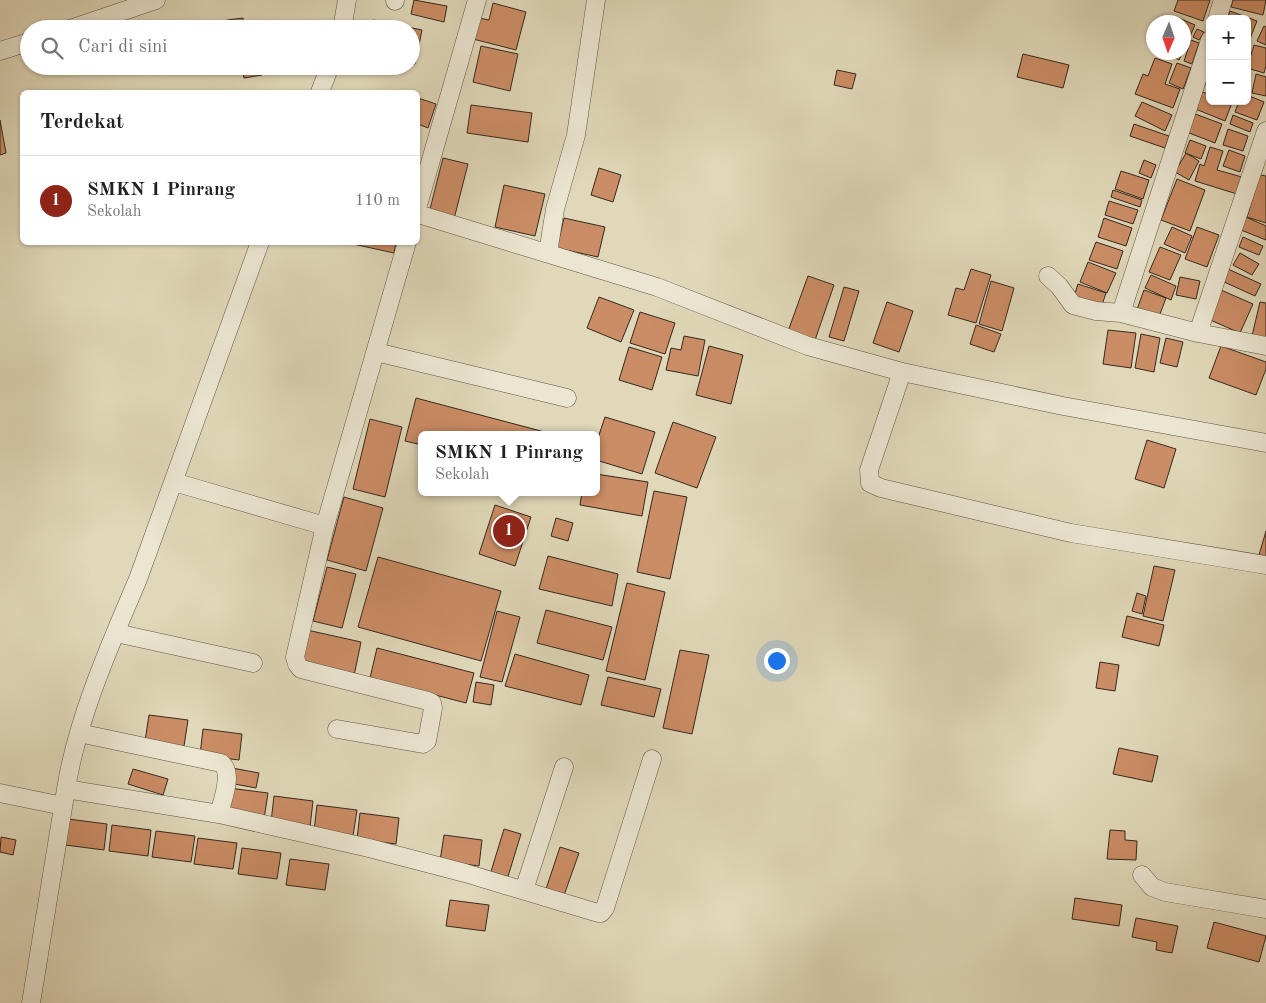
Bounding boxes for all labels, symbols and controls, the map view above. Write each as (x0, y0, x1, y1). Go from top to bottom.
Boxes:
north arrow (1146, 15, 1191, 60)
map controls (1206, 15, 1251, 105)
button: + (1206, 15, 1251, 60)
search box (20, 20, 420, 75)
icon: search (38, 34, 66, 62)
text: Cari di sini (78, 38, 168, 57)
button: − (1206, 60, 1251, 105)
text: Terdekat (40, 112, 124, 133)
text: SMKN 1 Pinrang (87, 181, 235, 200)
text: 1 (51, 193, 61, 209)
text: 110 m (355, 193, 400, 209)
text: Sekolah (87, 204, 141, 220)
popup (418, 431, 600, 496)
text: SMKN 1 Pinrang (435, 444, 583, 463)
text: Sekolah (435, 467, 489, 483)
pin: 1 (493, 512, 525, 550)
your location (764, 648, 790, 674)

